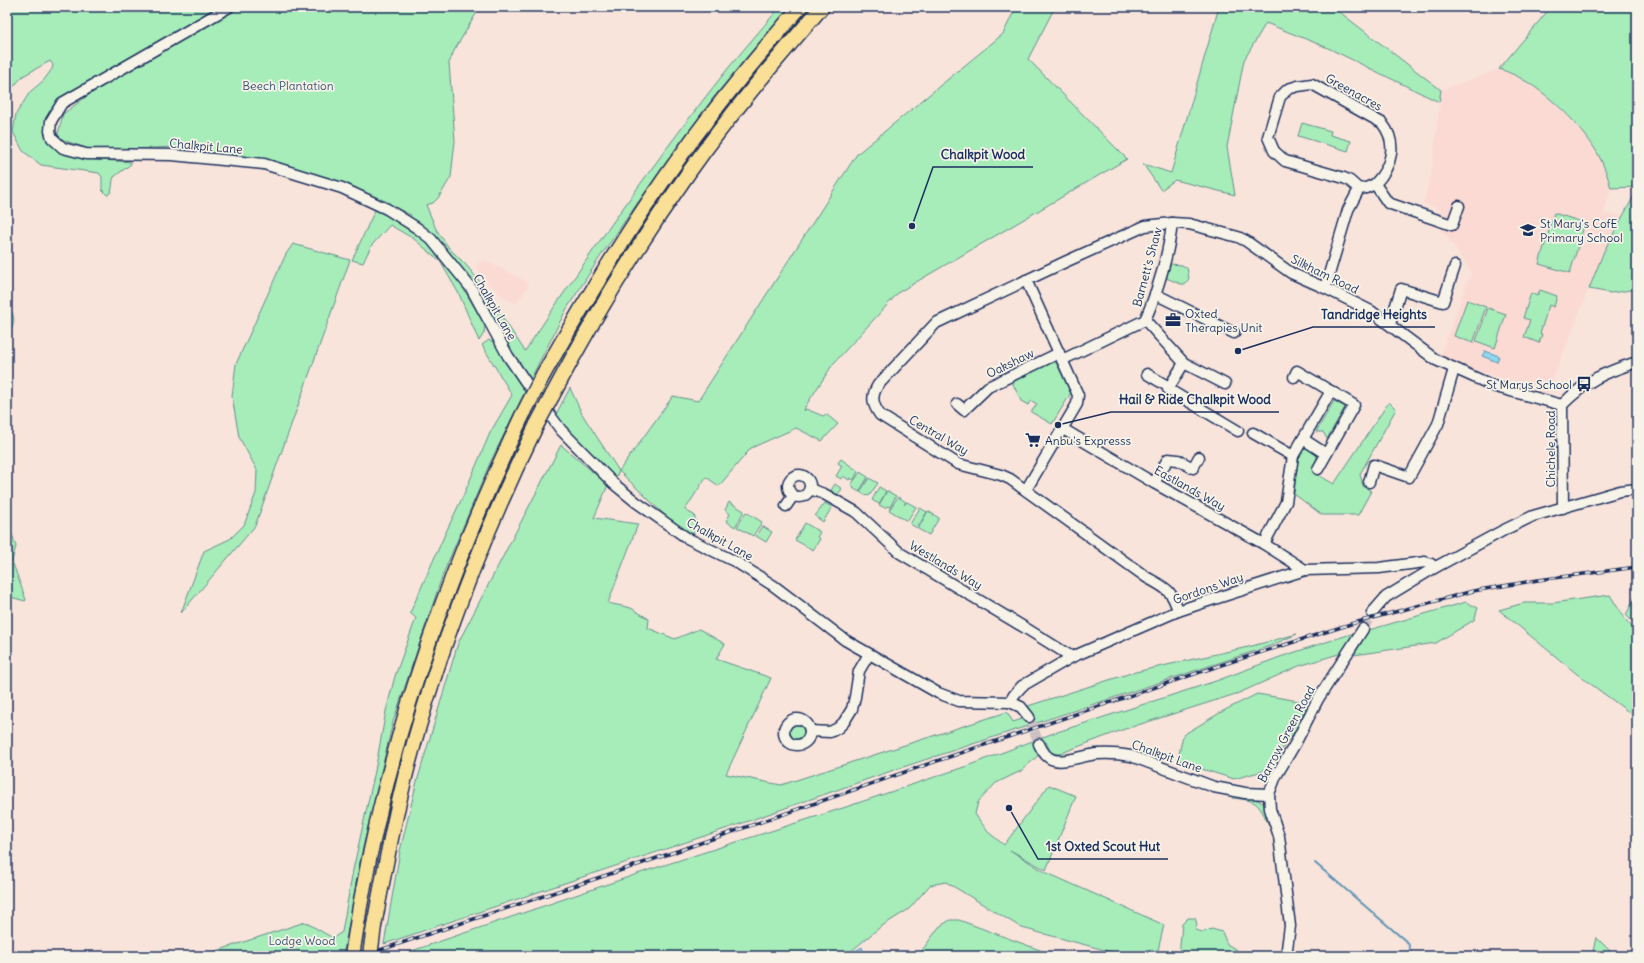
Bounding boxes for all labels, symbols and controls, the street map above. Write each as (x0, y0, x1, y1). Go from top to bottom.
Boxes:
street label: Greenacres (1323, 70, 1385, 114)
park label: Beech Plantation (242, 78, 334, 93)
street label: Chalkpit Lane (169, 135, 243, 157)
callout: Chalkpit Wood (933, 142, 1033, 167)
text: Chalkpit Wood (941, 146, 1026, 163)
place label: St Mary's CofE Primary School (1540, 216, 1623, 245)
school or university icon: St Mary's CofE Primary School (1519, 221, 1537, 239)
street label: Barnett's Shaw (1129, 225, 1165, 308)
street label: Silkham Road (1289, 251, 1361, 297)
street label: Chalkpit Lane (470, 271, 520, 343)
callout: Tandridge Heights (1313, 302, 1435, 327)
place label: Oxted Therapies Unit (1185, 306, 1262, 335)
text: Tandridge Heights (1321, 306, 1427, 323)
office icon: Oxted Therapies Unit (1164, 311, 1182, 329)
street label: Oakshaw (984, 345, 1037, 381)
bus stop icon: St Marys School (1575, 375, 1593, 393)
place label: St Marys School (1486, 377, 1572, 392)
callout: Hail & Ride Chalkpit Wood (1111, 387, 1279, 412)
text: Hail & Ride Chalkpit Wood (1119, 391, 1271, 408)
street label: Chichele Road (1543, 410, 1558, 488)
street label: Central Way (907, 412, 971, 458)
supermarket icon: Anbu's Expresss (1024, 431, 1042, 449)
place label: Anbu's Expresss (1045, 433, 1131, 448)
street label: Eastlands Way (1152, 462, 1228, 514)
street label: Chalkpit Lane (684, 515, 756, 563)
street label: Westlands Way (907, 537, 985, 593)
street label: Gordons Way (1171, 569, 1245, 607)
street label: Barrow Green Road (1254, 683, 1318, 785)
street label: Chalkpit Lane (1130, 736, 1204, 776)
callout: 1st Oxted Scout Hut (1038, 834, 1168, 859)
text: 1st Oxted Scout Hut (1046, 838, 1161, 855)
park label: Lodge Wood (268, 933, 336, 948)

